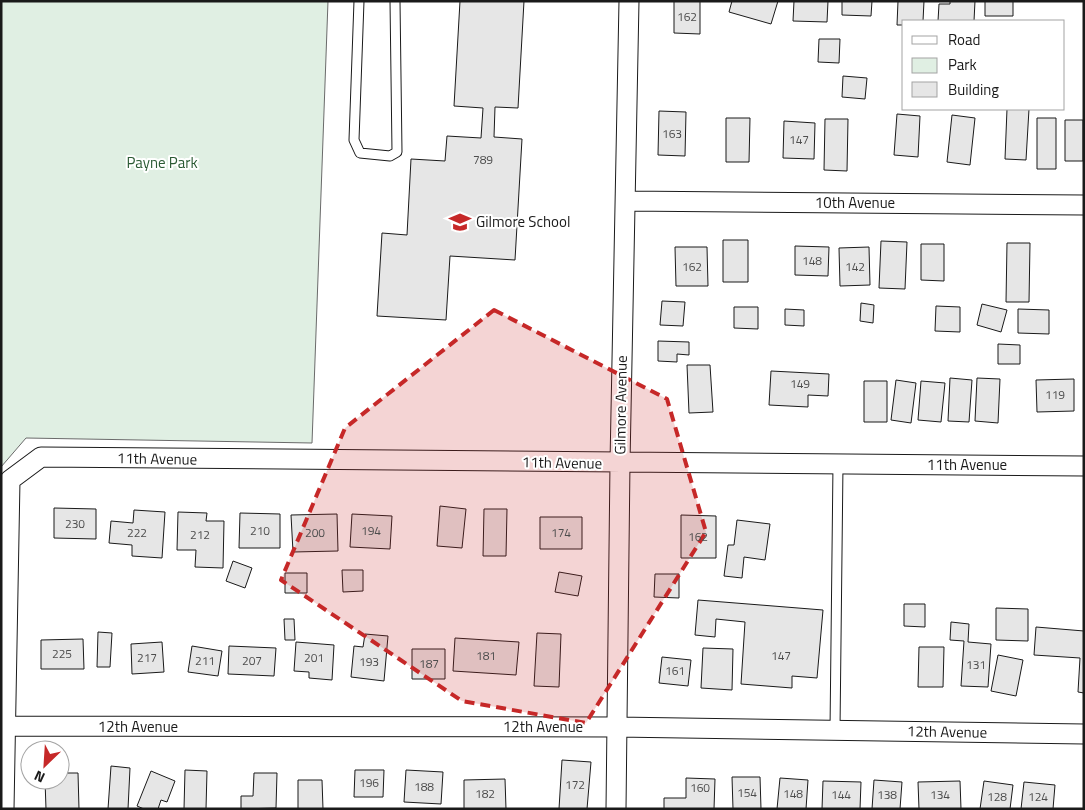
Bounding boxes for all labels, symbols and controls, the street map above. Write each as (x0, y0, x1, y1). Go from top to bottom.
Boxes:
house number: 162 (677, 7, 697, 26)
legend (902, 20, 1065, 110)
text: Road (948, 28, 980, 51)
text: Park (948, 53, 977, 76)
text: Building (948, 78, 999, 101)
house number: 163 (662, 124, 682, 143)
house number: 147 (789, 130, 809, 149)
house number: 789 (473, 150, 493, 169)
park label: Payne Park (126, 151, 198, 174)
street label: 10th Avenue (815, 191, 895, 214)
school or university icon: Gilmore School (447, 209, 473, 235)
place label: Gilmore School (476, 210, 570, 233)
house number: 148 (802, 251, 822, 270)
house number: 162 (682, 257, 702, 276)
house number: 142 (845, 257, 865, 276)
street label: Gilmore Avenue (608, 355, 633, 455)
house number: 149 (790, 374, 810, 393)
house number: 119 (1045, 385, 1065, 404)
street label: 11th Avenue (117, 446, 197, 471)
street label: 11th Avenue (522, 450, 602, 475)
street label: 11th Avenue (927, 453, 1007, 476)
house number: 230 (65, 514, 85, 533)
house number: 210 (250, 521, 270, 540)
house number: 194 (361, 521, 381, 540)
house number: 222 (127, 523, 147, 542)
house number: 200 (305, 523, 325, 542)
house number: 174 (551, 523, 571, 542)
house number: 212 (190, 525, 210, 544)
house number: 162 (688, 527, 708, 546)
house number: 225 (52, 644, 72, 663)
house number: 181 (476, 646, 496, 665)
house number: 147 (771, 646, 791, 665)
house number: 217 (137, 648, 157, 667)
house number: 201 (304, 648, 324, 667)
house number: 211 (195, 651, 215, 670)
house number: 207 (242, 651, 262, 670)
house number: 193 (359, 652, 379, 671)
house number: 187 (419, 654, 439, 673)
house number: 131 (966, 655, 986, 674)
house number: 161 (665, 661, 685, 680)
street label: 12th Avenue (98, 715, 178, 738)
street label: 12th Avenue (503, 715, 583, 738)
street label: 12th Avenue (907, 719, 987, 744)
north arrow (20, 740, 70, 790)
text: N (30, 766, 48, 789)
house number: 196 (359, 773, 379, 792)
house number: 172 (565, 775, 585, 794)
house number: 188 (414, 777, 434, 796)
house number: 160 (690, 778, 710, 797)
house number: 154 (737, 783, 757, 802)
house number: 182 (475, 784, 495, 803)
house number: 148 (783, 784, 803, 803)
house number: 144 (831, 785, 851, 804)
house number: 138 (877, 785, 897, 804)
house number: 134 (930, 785, 950, 804)
house number: 128 (987, 787, 1007, 806)
house number: 124 (1028, 787, 1048, 806)

